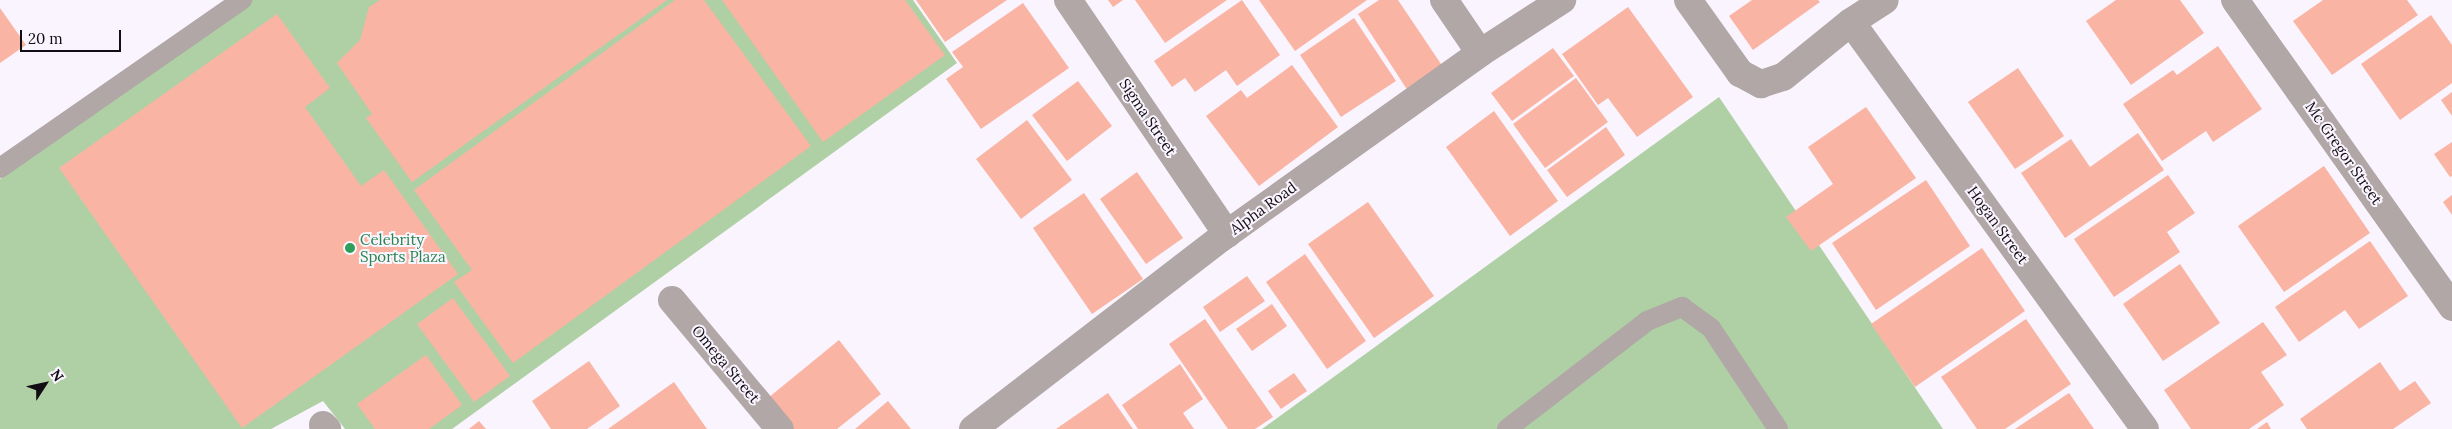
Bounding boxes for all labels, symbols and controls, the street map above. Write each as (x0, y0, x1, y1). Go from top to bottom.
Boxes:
scale bar (22, 20, 124, 52)
text: 20 m (28, 29, 63, 48)
street label: Sigma Street (1116, 75, 1180, 159)
street label: Mc Gregor Street (2302, 98, 2386, 208)
street label: Alpha Road (1226, 178, 1300, 238)
street label: Hogan Street (1964, 183, 2032, 267)
place label: Celebrity Sports Plaza (360, 230, 446, 265)
marker: Celebrity Sports Plaza (344, 242, 356, 254)
street label: Omega Street (688, 321, 764, 407)
north arrow (20, 359, 70, 409)
text: N (47, 366, 68, 385)

